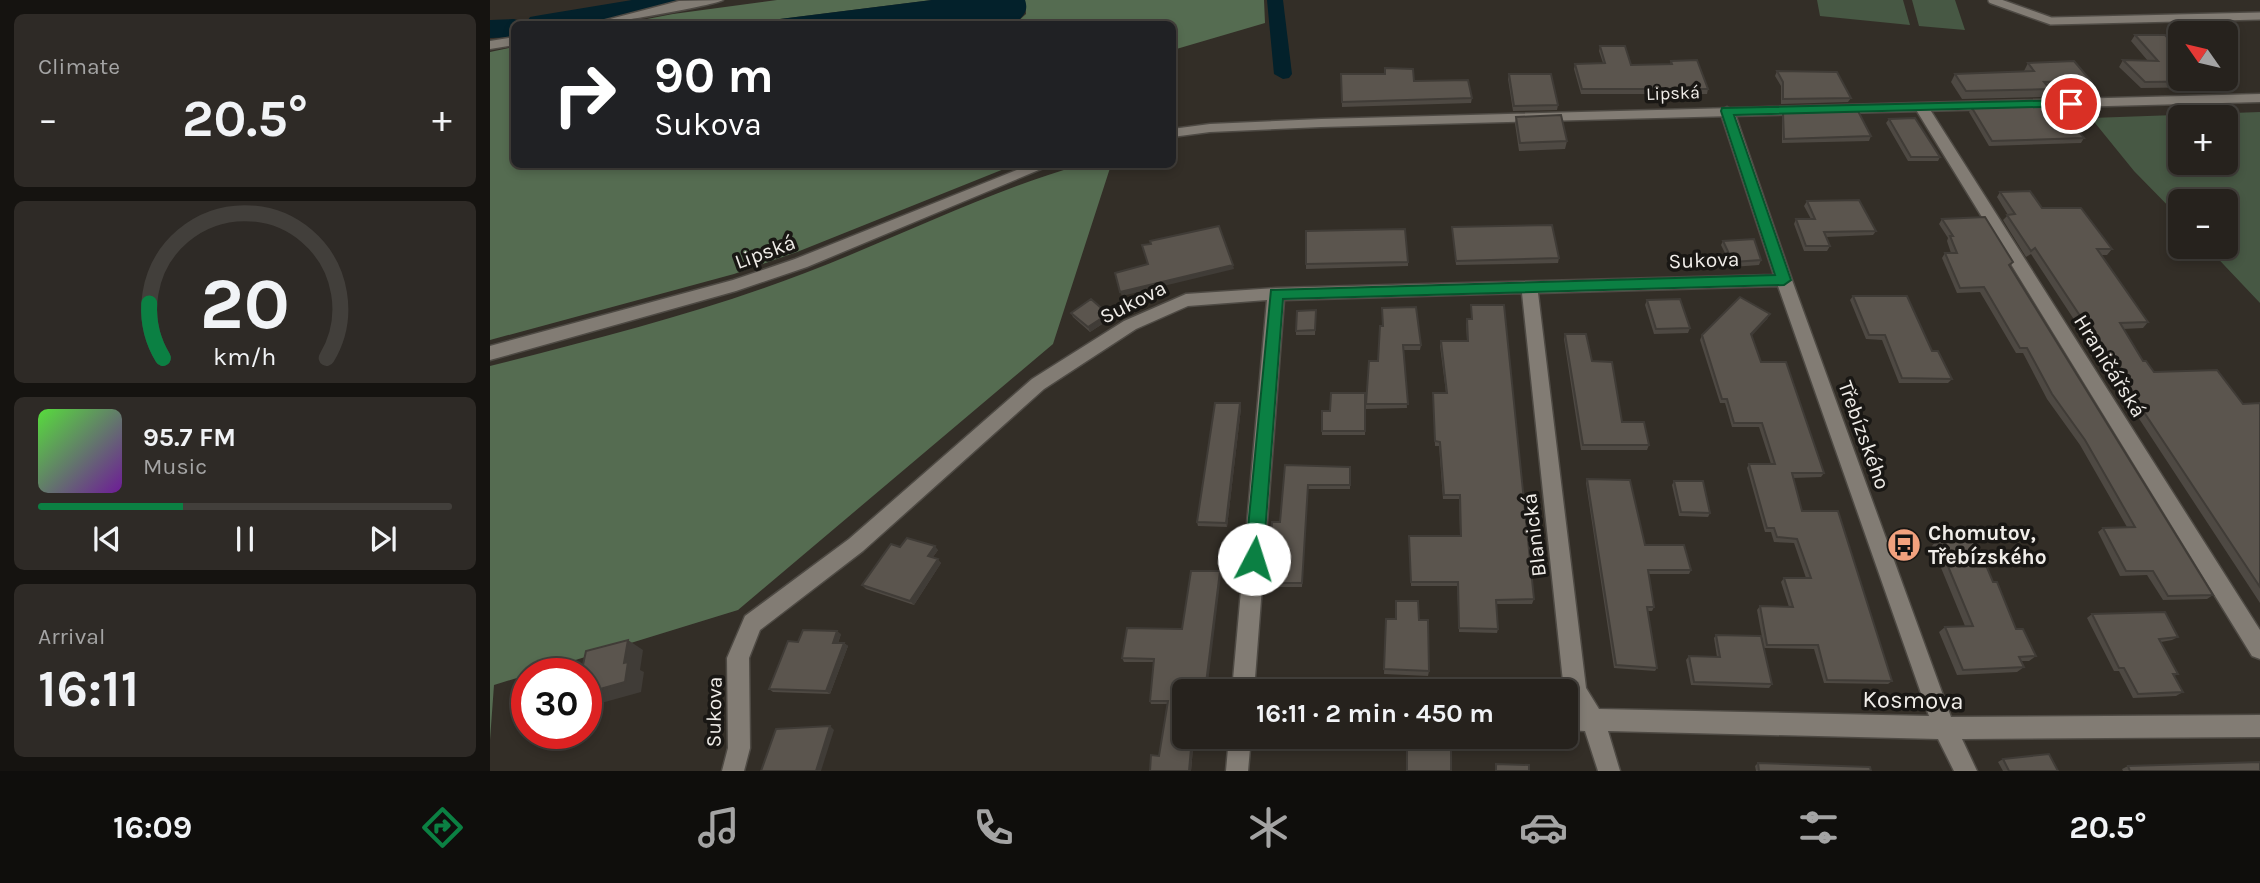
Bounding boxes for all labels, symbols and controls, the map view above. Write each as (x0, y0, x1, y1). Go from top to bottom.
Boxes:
north arrow (2168, 21, 2238, 91)
map controls (2168, 21, 2238, 259)
text: 90 m (654, 47, 774, 104)
icon: right (539, 49, 630, 140)
text: Climate (38, 53, 120, 80)
pin (2041, 74, 2101, 134)
street label: Lipská (1646, 81, 1700, 105)
icon: arrive (2052, 85, 2090, 123)
text: 20.5° (182, 88, 308, 149)
text: − (38, 97, 58, 142)
text: + (432, 97, 452, 142)
button: + (2168, 105, 2238, 175)
text: Sukova (654, 106, 762, 143)
button: − (2168, 189, 2238, 259)
street label: Lipská (731, 230, 799, 274)
street label: Sukova (1668, 247, 1740, 273)
text: 20 (200, 261, 290, 346)
street label: Sukova (1096, 275, 1170, 329)
street label: Hraničářská (2069, 310, 2151, 422)
text: km/h (213, 342, 277, 371)
street label: Třebízského (1833, 377, 1895, 493)
text: 95.7 FM (143, 422, 236, 453)
text: Music (143, 453, 207, 480)
street label: Blanická (1517, 492, 1551, 578)
icon: previous (88, 520, 126, 558)
icon: pause (226, 520, 264, 558)
icon: next (364, 520, 402, 558)
place label: Chomutov, Třebízského (1928, 521, 2047, 569)
position arrow (1217, 522, 1291, 596)
bus stop icon: Chomutov, Třebízského (1885, 526, 1923, 564)
text: Arrival (38, 623, 105, 650)
text: 16:11 (38, 658, 139, 719)
speed limit sign: 30 (511, 658, 602, 749)
street label: Sukova (701, 676, 727, 748)
street label: Kosmova (1862, 685, 1964, 715)
text: 16:11 · 2 min · 450 m (1256, 698, 1494, 729)
icon: directions (418, 803, 467, 852)
icon: music (694, 803, 743, 852)
icon: phone (969, 803, 1018, 852)
icon: climate (1244, 803, 1293, 852)
icon: car (1519, 803, 1568, 852)
icon: filters (1794, 803, 1843, 852)
text: 16:09 (113, 809, 192, 846)
text: 20.5° (2069, 809, 2147, 846)

